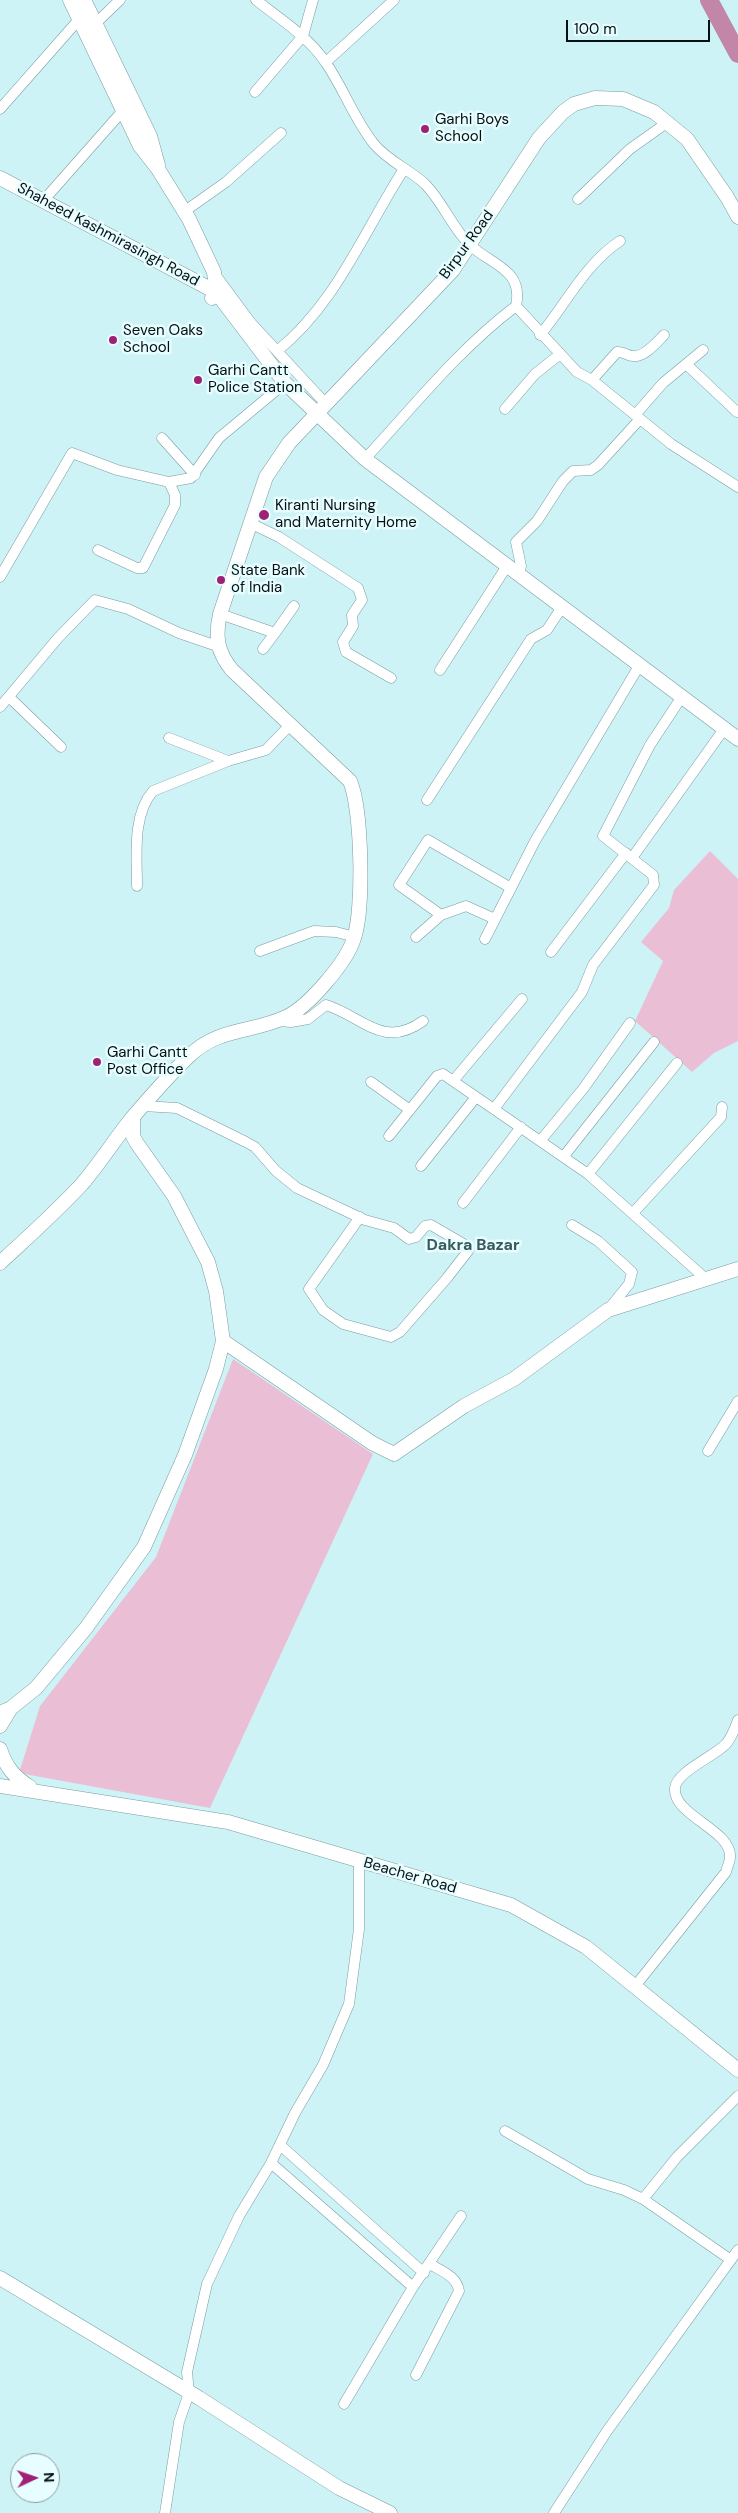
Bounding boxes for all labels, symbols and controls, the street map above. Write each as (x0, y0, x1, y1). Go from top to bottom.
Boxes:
scale bar (568, 10, 712, 42)
text: 100 m (574, 19, 617, 39)
place label: Garhi Boys School (435, 111, 509, 146)
marker: Garhi Boys School (419, 123, 431, 135)
street label: Shaheed Kashmirasingh Road (14, 179, 202, 291)
street label: Birpur Road (436, 207, 498, 283)
place label: Seven Oaks School (123, 322, 203, 357)
marker: Seven Oaks School (107, 334, 119, 346)
place label: Garhi Cantt Police Station (208, 362, 303, 397)
marker: Garhi Cantt Police Station (192, 374, 204, 386)
place label: Kiranti Nursing and Maternity Home (275, 497, 417, 532)
marker: Kiranti Nursing and Maternity Home (257, 508, 271, 522)
place label: State Bank of India (231, 562, 305, 597)
marker: State Bank of India (215, 574, 227, 586)
place label: Garhi Cantt Post Office (107, 1044, 188, 1079)
marker: Garhi Cantt Post Office (91, 1056, 103, 1068)
district label: Dakra Bazar (427, 1236, 519, 1256)
street label: Beacher Road (361, 1854, 459, 1898)
north arrow (10, 2453, 60, 2503)
text: N (40, 2472, 58, 2483)

